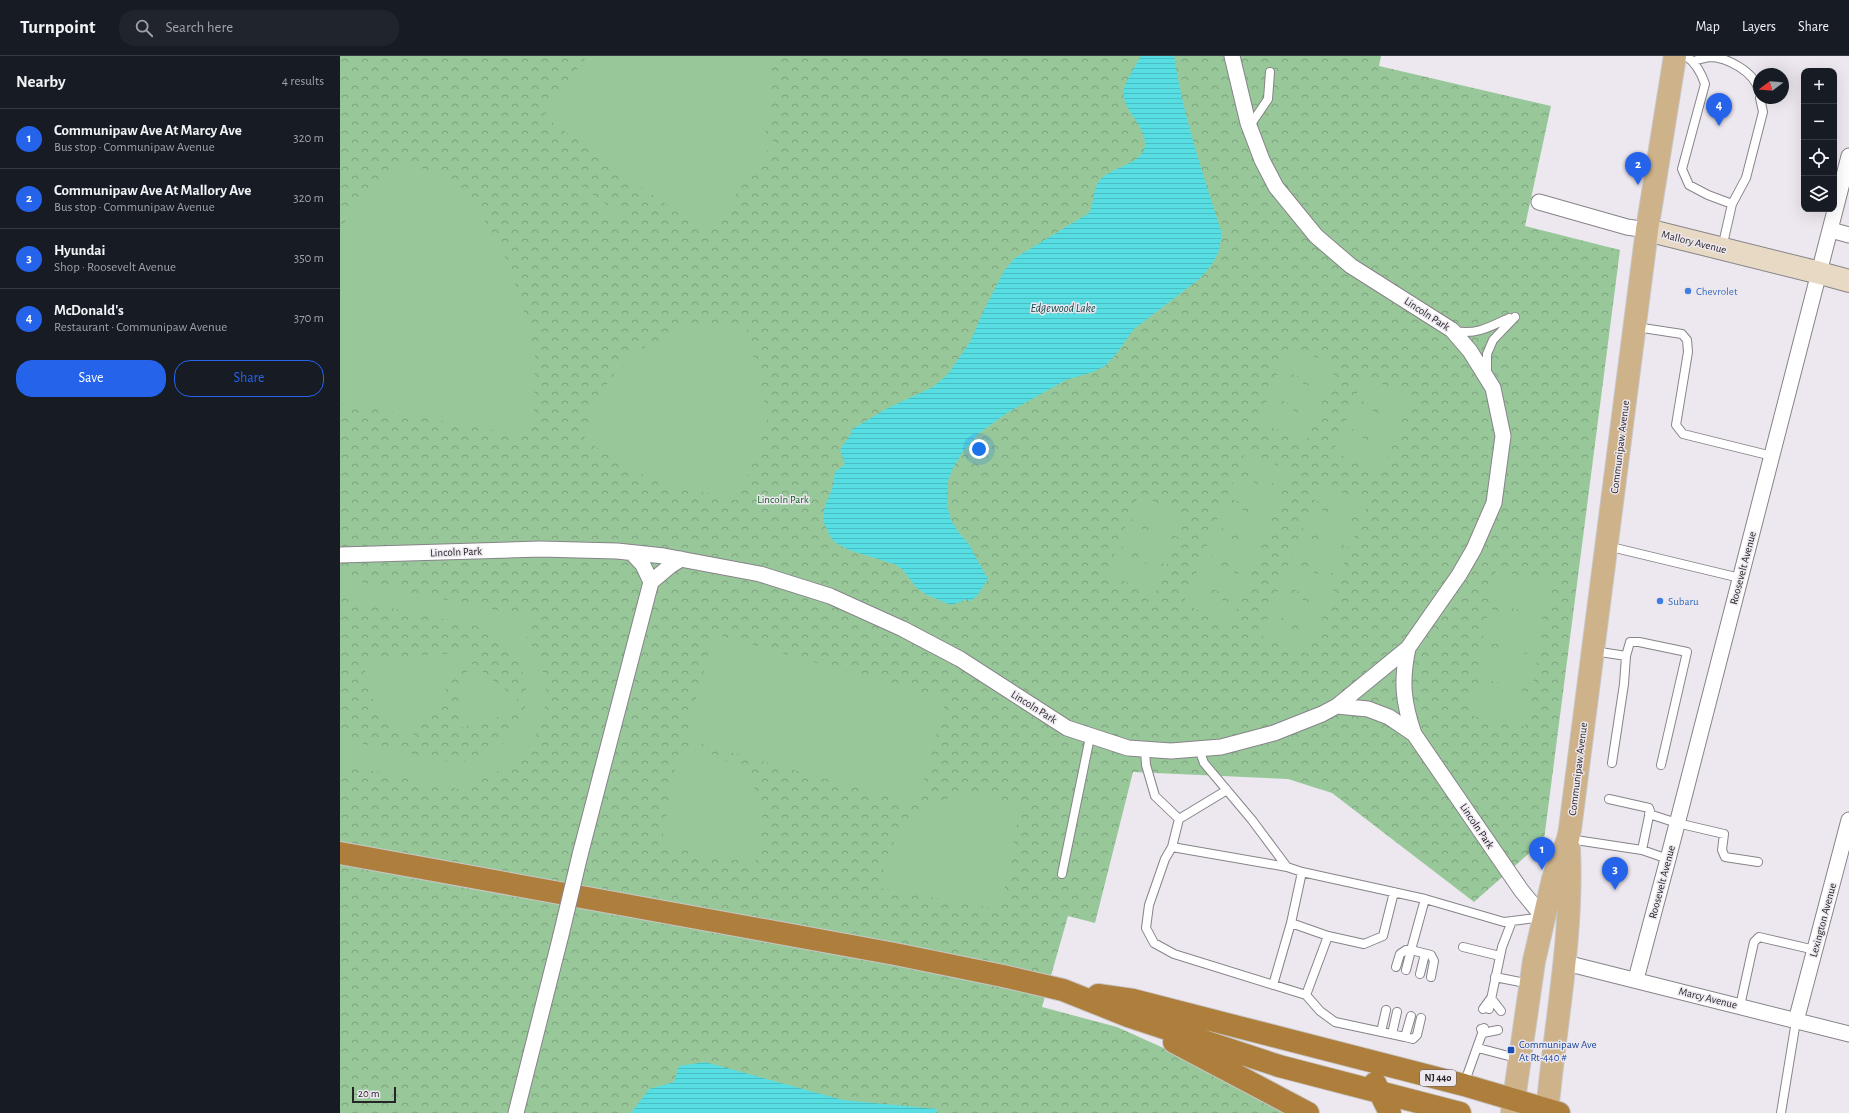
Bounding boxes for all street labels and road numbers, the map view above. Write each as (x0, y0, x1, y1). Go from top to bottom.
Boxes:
street label: Mallory Avenue (1660, 229, 1728, 255)
street label: Lincoln Park (1402, 295, 1452, 333)
street label: Communipaw Avenue (1609, 400, 1631, 494)
street label: Roosevelt Avenue (1728, 530, 1758, 606)
street label: Lincoln Park (430, 546, 482, 558)
street label: Lincoln Park (1009, 689, 1059, 725)
street label: Communipaw Avenue (1567, 722, 1589, 816)
street label: Lincoln Park (1458, 801, 1496, 851)
street label: Roosevelt Avenue (1647, 844, 1677, 920)
street label: Lexington Avenue (1808, 882, 1838, 958)
street label: Marcy Avenue (1678, 985, 1738, 1011)
road number: NJ 440 (1420, 1070, 1456, 1086)

